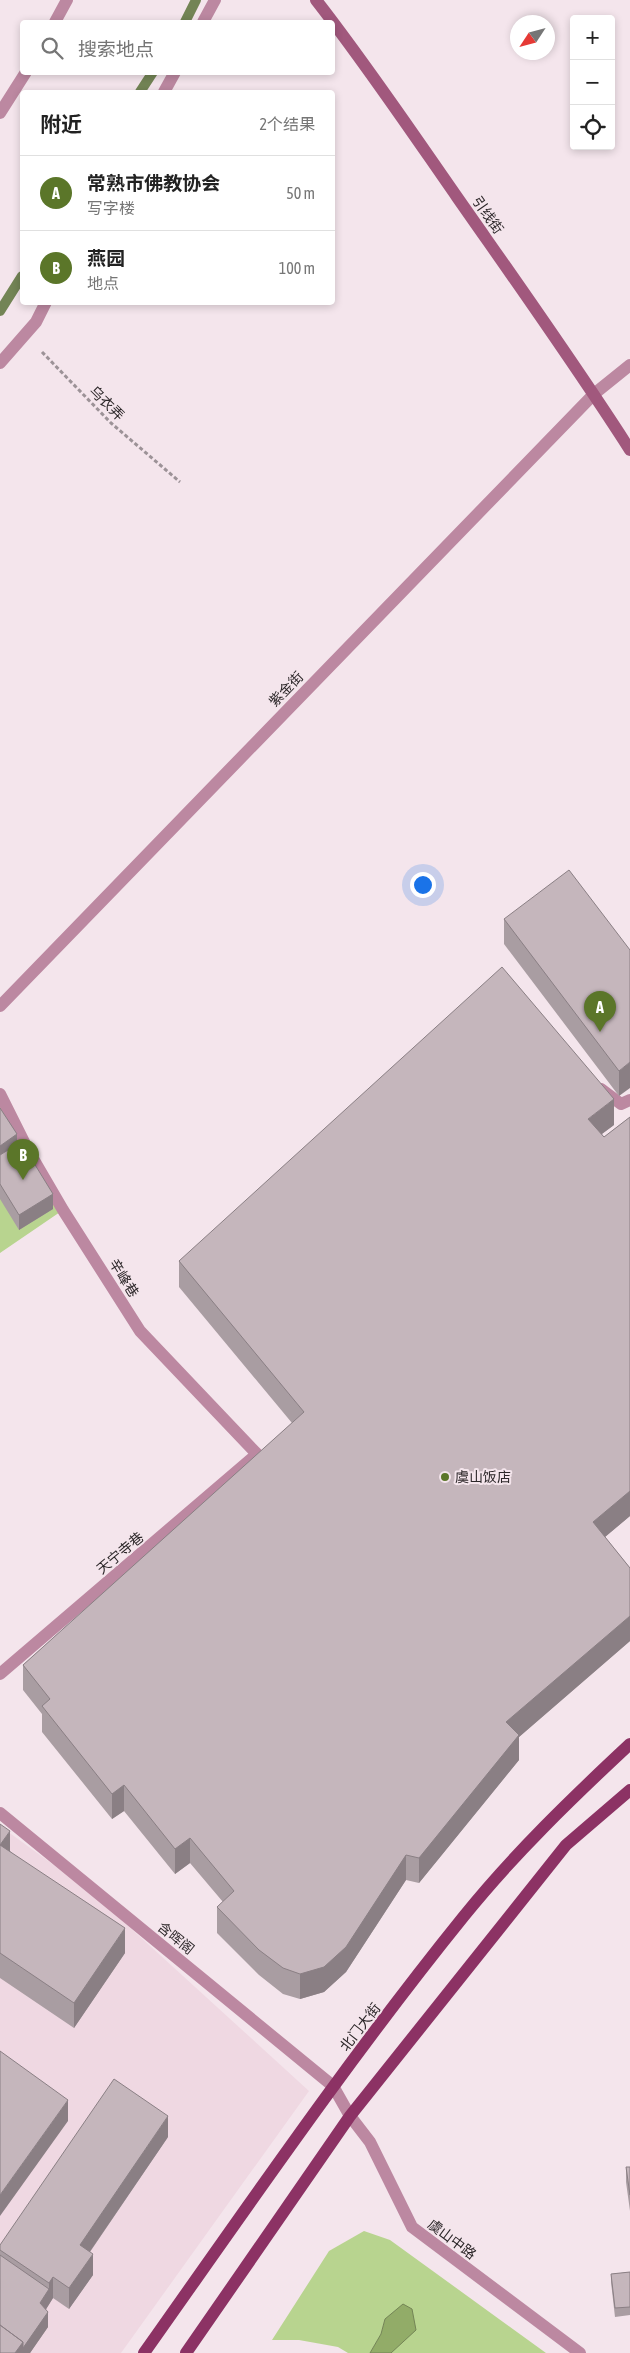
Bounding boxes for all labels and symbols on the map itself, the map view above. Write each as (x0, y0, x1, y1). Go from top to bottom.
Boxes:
north arrow (510, 15, 555, 60)
street label: 引线街 (469, 193, 507, 237)
street label: 乌衣弄 (86, 382, 128, 424)
street label: 紫金街 (266, 668, 306, 710)
your location (410, 872, 436, 898)
pin: A (584, 991, 616, 1032)
pin: B (7, 1139, 39, 1180)
street label: 辛峰巷 (106, 1256, 142, 1300)
place label: 虞山饭店 (455, 1469, 511, 1485)
marker: 虞山饭店 (439, 1471, 451, 1483)
street label: 天宁寺巷 (93, 1529, 147, 1577)
street label: 含晖阁 (155, 1919, 197, 1957)
street label: 北门大街 (336, 2000, 384, 2054)
street label: 虞山中路 (425, 2216, 479, 2262)

